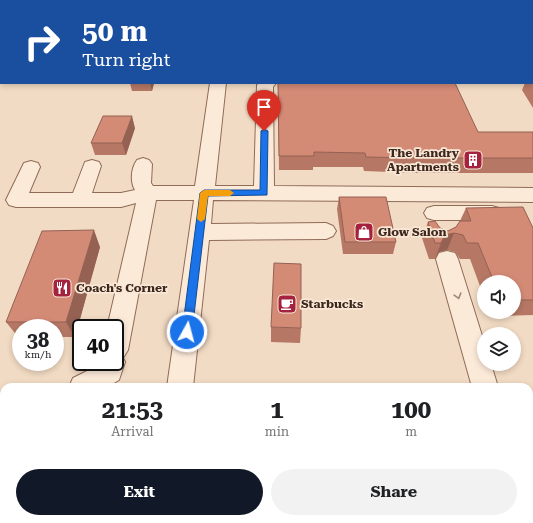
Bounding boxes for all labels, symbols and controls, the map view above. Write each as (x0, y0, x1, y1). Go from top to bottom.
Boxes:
text: 50 m (82, 15, 147, 48)
icon: right (16, 16, 68, 68)
text: Turn right (82, 49, 170, 70)
pin (247, 90, 281, 131)
icon: arrive (253, 96, 275, 118)
place label: The Landry Apartments (387, 146, 460, 174)
building icon: The Landry Apartments (462, 149, 484, 171)
shop icon: Glow Salon (353, 221, 375, 243)
place label: Glow Salon (378, 225, 447, 239)
map controls (477, 275, 521, 371)
button: sound (477, 275, 521, 319)
restaurant icon: Coach's Corner (51, 277, 73, 299)
place label: Coach's Corner (76, 281, 168, 295)
cafe icon: Starbucks (276, 293, 298, 315)
one-way arrow (453, 293, 462, 300)
place label: Starbucks (301, 297, 363, 311)
position arrow (166, 311, 208, 353)
speed limit sign: 40 (72, 319, 124, 371)
button: layers (477, 327, 521, 371)
text: 38 (27, 328, 49, 352)
text: km/h (25, 349, 51, 360)
text: 21:53 (102, 396, 163, 424)
text: 1 (270, 396, 284, 424)
text: 100 (391, 396, 431, 424)
text: Arrival (111, 424, 154, 439)
text: min (265, 424, 289, 439)
text: m (405, 424, 417, 439)
button: Exit (16, 469, 263, 515)
button: Share (271, 469, 517, 515)

